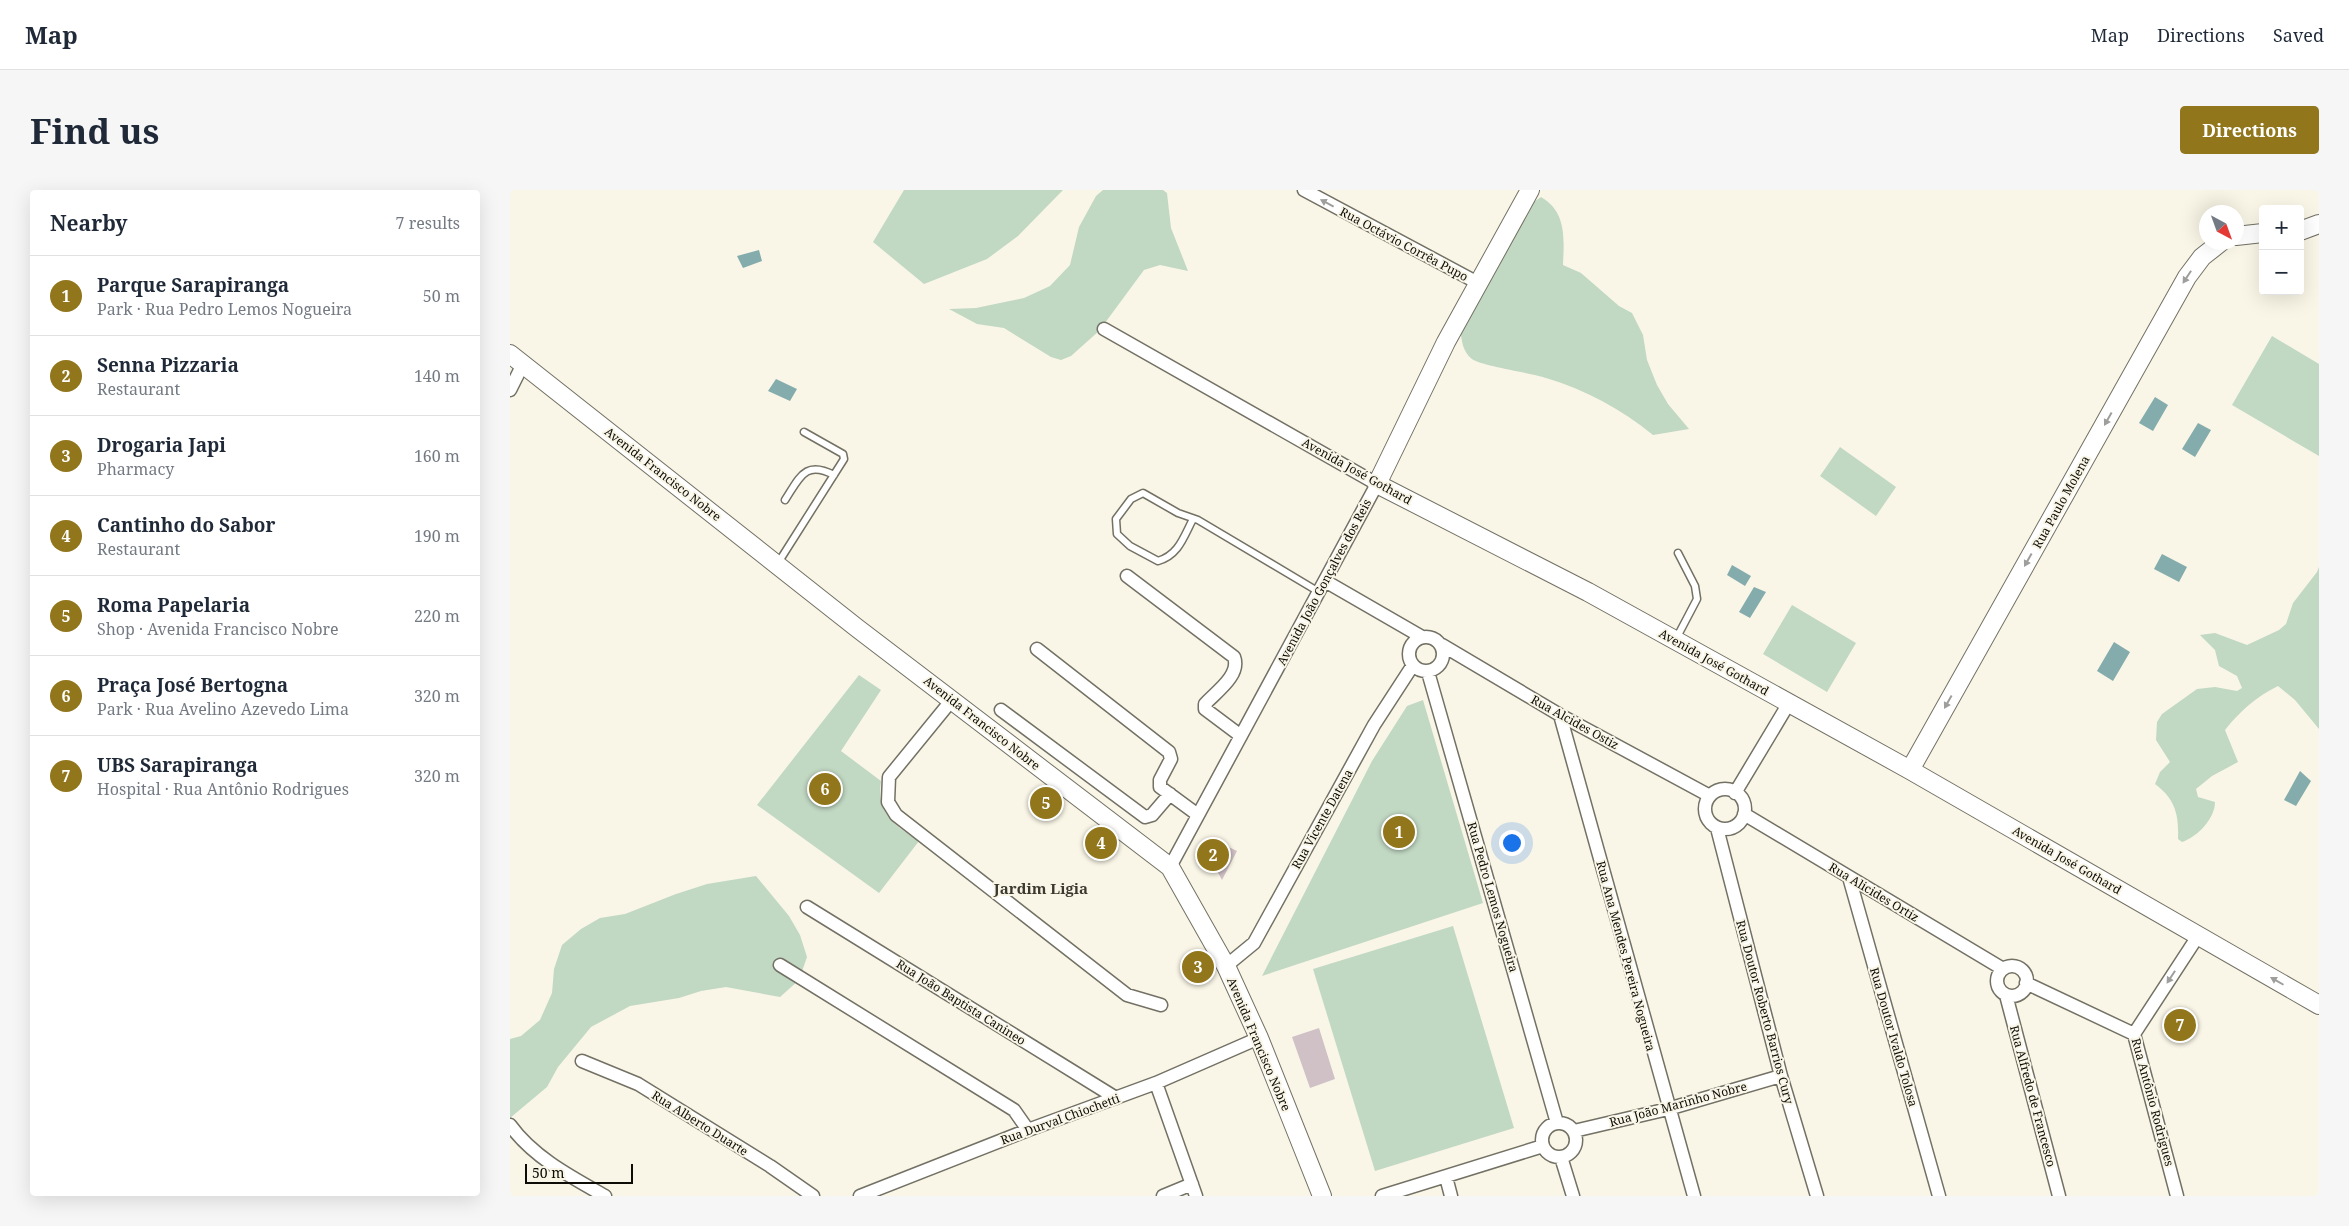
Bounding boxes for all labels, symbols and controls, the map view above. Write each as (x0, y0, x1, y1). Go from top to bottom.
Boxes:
text: Map (25, 18, 78, 51)
text: Map (2091, 23, 2129, 47)
text: Directions (2157, 23, 2245, 47)
text: Saved (2273, 23, 2324, 47)
button: Directions (2180, 106, 2319, 154)
text: Find us (30, 107, 159, 154)
one-way arrow (1320, 198, 1334, 207)
street label: Rua Octávio Corrêa Pupo (1337, 203, 1471, 285)
north arrow (2199, 205, 2244, 250)
map controls (2259, 205, 2304, 295)
button: + (2259, 205, 2304, 250)
text: Nearby (50, 209, 128, 237)
text: 7 results (396, 212, 460, 234)
button: − (2259, 250, 2304, 295)
one-way arrow (2183, 270, 2192, 284)
text: Parque Sarapiranga (97, 272, 289, 298)
text: 1 (61, 285, 71, 307)
text: 50 m (423, 285, 460, 307)
text: Park · Rua Pedro Lemos Nogueira (97, 298, 352, 320)
text: Senna Pizzaria (97, 352, 239, 378)
text: 2 (61, 365, 71, 387)
text: 140 m (414, 365, 460, 387)
text: Restaurant (97, 378, 180, 400)
one-way arrow (2104, 411, 2112, 426)
street label: Avenida Francisco Nobre (601, 423, 725, 525)
text: Drogaria Japi (97, 432, 226, 458)
street label: Avenida José Gothard (1299, 434, 1416, 509)
text: 3 (61, 445, 71, 467)
text: 160 m (414, 445, 460, 467)
street label: Rua Paulo Molena (2028, 452, 2094, 551)
text: Pharmacy (97, 458, 174, 480)
street label: Avenida João Gonçalves dos Reis (1273, 496, 1375, 668)
text: Cantinho do Sabor (97, 512, 275, 538)
text: 4 (61, 525, 71, 547)
text: 190 m (414, 525, 460, 547)
text: Restaurant (97, 538, 180, 560)
one-way arrow (2024, 553, 2032, 568)
text: Roma Papelaria (97, 592, 250, 618)
text: 5 (61, 605, 71, 627)
text: 220 m (414, 605, 460, 627)
text: Shop · Avenida Francisco Nobre (97, 618, 339, 640)
street label: Avenida José Gothard (1656, 625, 1773, 700)
text: Praça José Bertogna (97, 672, 288, 698)
street label: Avenida Francisco Nobre (920, 672, 1044, 774)
text: 6 (61, 685, 71, 707)
text: 320 m (414, 685, 460, 707)
street label: Rua Alcides Ostiz (1528, 691, 1622, 753)
one-way arrow (1944, 695, 1953, 708)
text: Park · Rua Avelino Azevedo Lima (97, 698, 349, 720)
text: UBS Sarapiranga (97, 752, 258, 778)
text: 7 (61, 765, 71, 787)
text: 320 m (414, 765, 460, 787)
street label: Rua Vicente Datena (1287, 766, 1357, 872)
pin: 6 (809, 770, 841, 808)
text: Hospital · Rua Antônio Rodrigues (97, 778, 349, 800)
pin: 5 (1030, 784, 1062, 822)
pin: 1 (1383, 813, 1415, 851)
street label: Rua Pedro Lemos Nogueira (1463, 820, 1523, 974)
street label: Avenida José Gothard (2009, 822, 2125, 898)
pin: 4 (1085, 824, 1117, 862)
your location (1499, 830, 1525, 856)
pin: 2 (1197, 836, 1229, 874)
street label: Rua Alicides Ortiz (1826, 858, 1922, 926)
street label: Rua Ana Mendes Pereira Nogueira (1592, 859, 1660, 1053)
district label: Jardim Ligia (993, 878, 1088, 898)
street label: Rua Doutor Roberto Barrios Cury (1732, 918, 1798, 1106)
pin: 3 (1182, 948, 1214, 986)
street label: Rua João Baptista Canineo (893, 955, 1029, 1049)
street label: Rua Doutor Ivaldo Tolosa (1866, 965, 1922, 1109)
one-way arrow (2166, 970, 2176, 984)
street label: Avenida Francisco Nobre (1223, 975, 1295, 1113)
one-way arrow (2269, 977, 2284, 985)
pin: 7 (2164, 1006, 2196, 1044)
street label: Rua Alfredo de Francesco (2006, 1023, 2060, 1169)
street label: Rua Antônio Rodrigues (2128, 1036, 2178, 1168)
street label: Rua João Marinho Nobre (1607, 1077, 1749, 1131)
street label: Rua Alberto Duarte (649, 1086, 751, 1160)
street label: Rua Durval Chiochetti (998, 1089, 1122, 1149)
scale bar (525, 1161, 632, 1184)
text: 50 m (532, 1163, 565, 1182)

